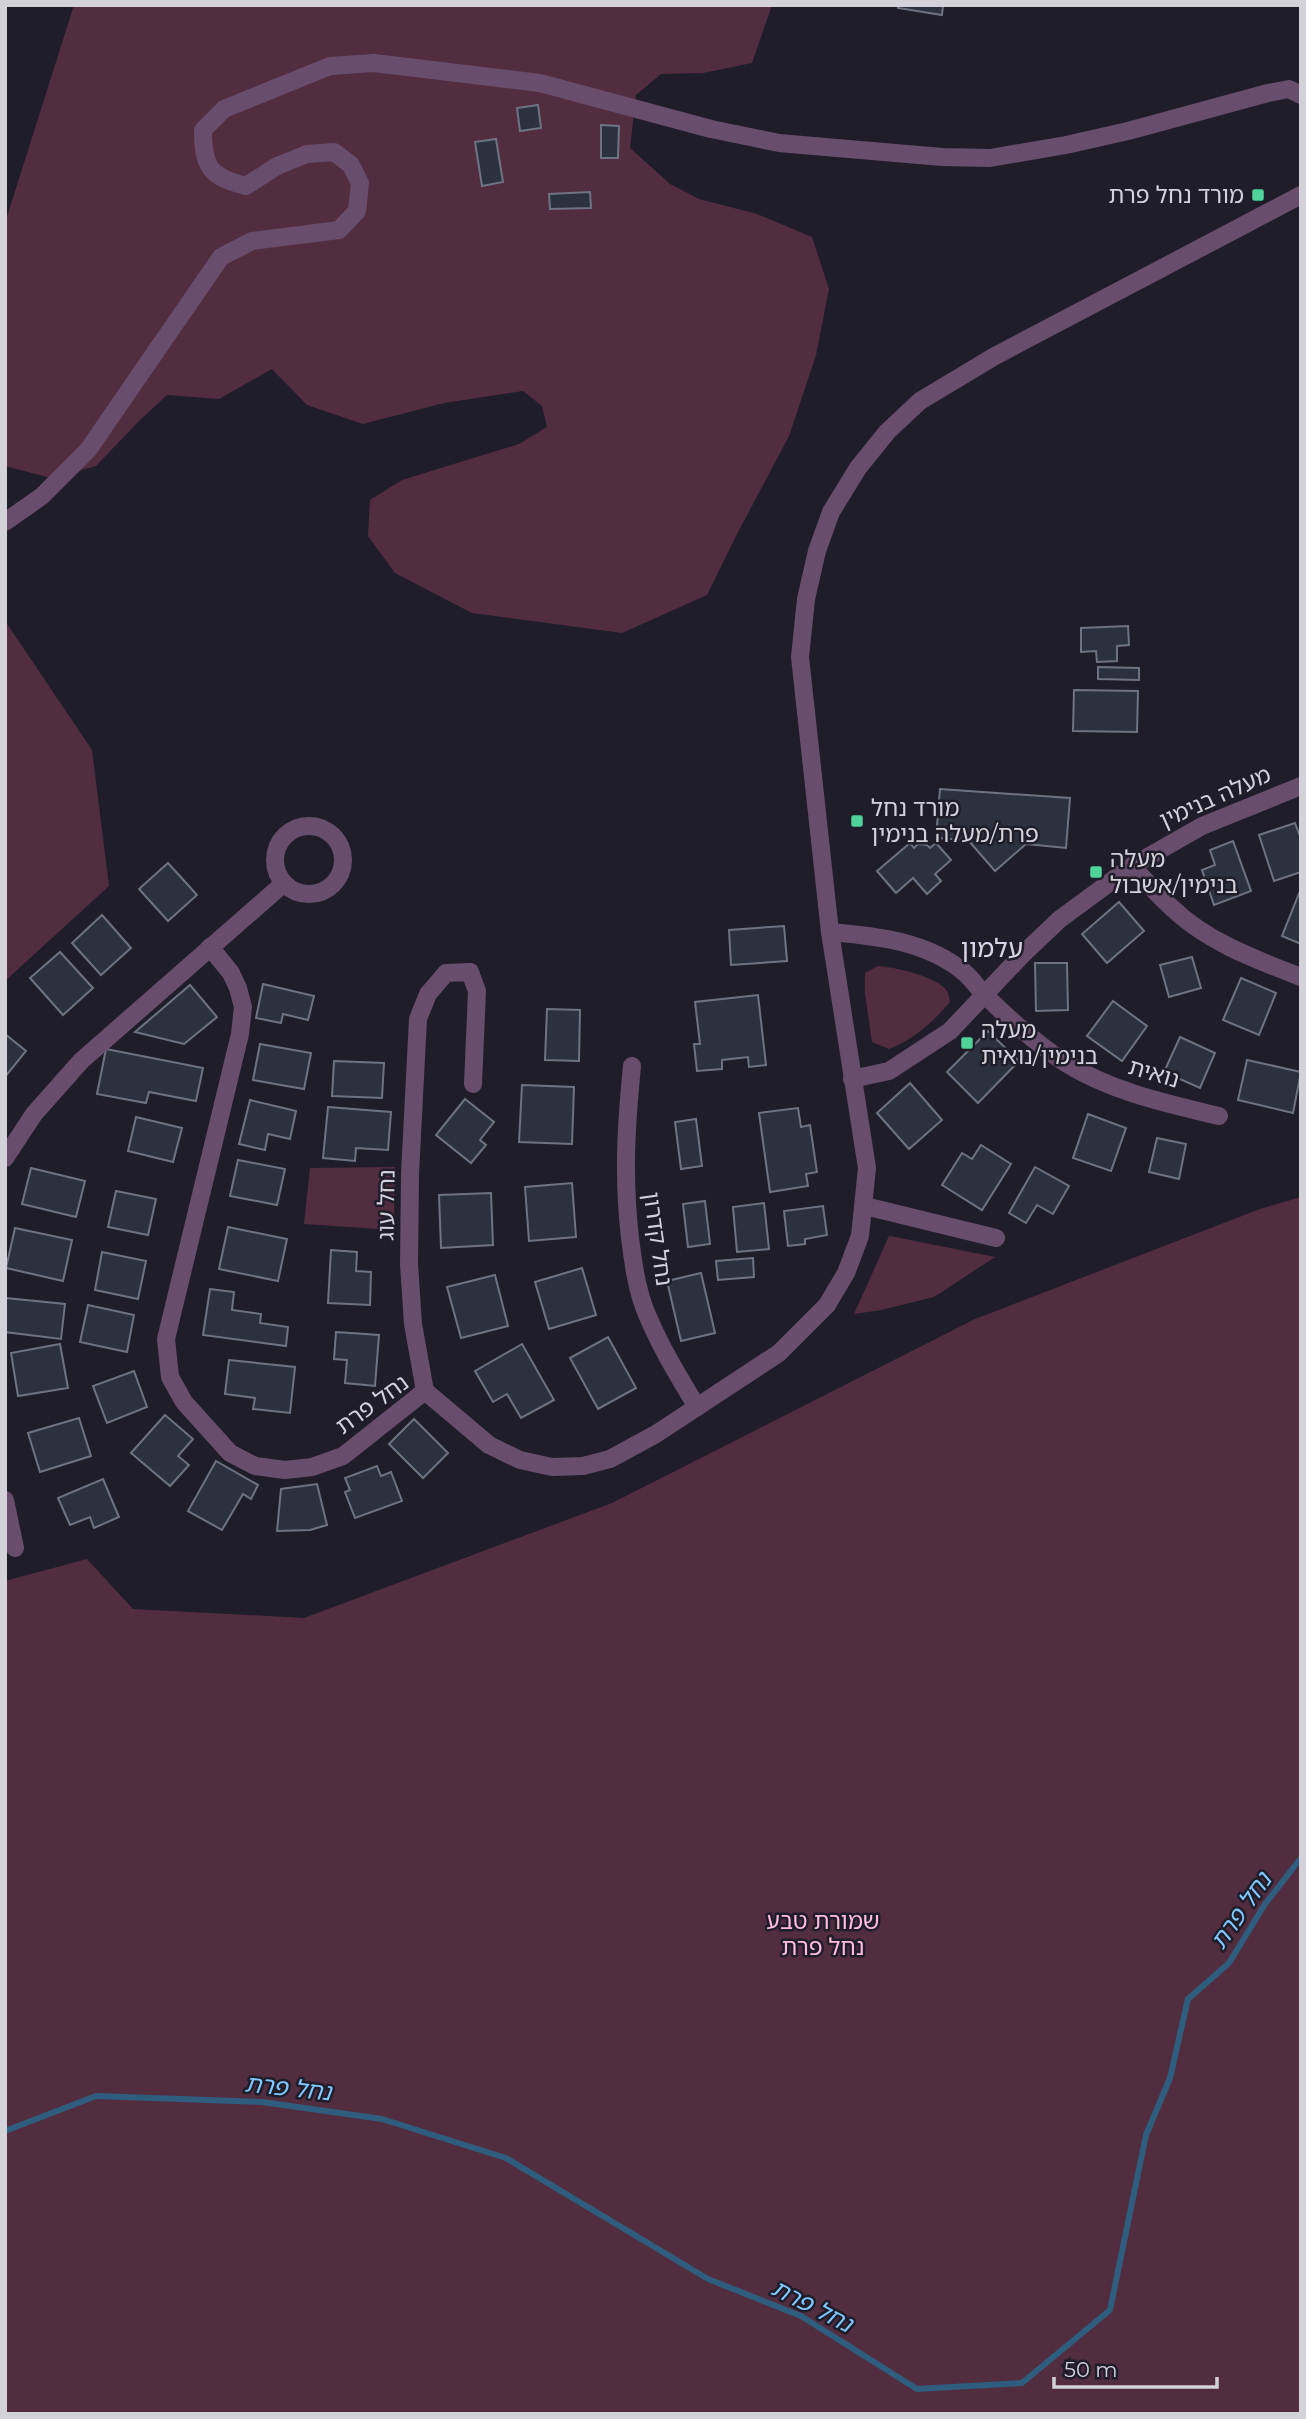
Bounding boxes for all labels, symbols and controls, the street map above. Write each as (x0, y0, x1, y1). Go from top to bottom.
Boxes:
place label: מורד נחל פרת (1109, 181, 1244, 209)
marker: מורד נחל פרת (1250, 187, 1266, 203)
street label: מעלה בנימין (1155, 760, 1275, 834)
place label: מורד נחל פרת/מעלה בנימין (871, 794, 1039, 848)
marker: מורד נחל פרת/מעלה בנימין (849, 813, 865, 829)
place label: מעלה בנימין/אשבול (1110, 845, 1238, 899)
marker: מעלה בנימין/אשבול (1088, 864, 1104, 880)
district label: עלמון (961, 932, 1023, 964)
place label: מעלה בנימין/נואית (981, 1016, 1098, 1070)
marker: מעלה בנימין/נואית (959, 1035, 975, 1051)
street label: נואית (1125, 1052, 1183, 1094)
street label: נחל עוג (371, 1169, 401, 1241)
street label: נחל קדרון (638, 1190, 678, 1288)
street label: נחל פרת (330, 1368, 414, 1440)
water label: נחל פרת (1204, 1865, 1278, 1955)
park label: שמורת טבע נחל פרת (766, 1907, 880, 1961)
water label: נחל פרת (243, 2069, 335, 2107)
water label: נחל פרת (767, 2273, 859, 2339)
scale bar (1054, 2346, 1217, 2390)
text: 50 m (1064, 2357, 1118, 2382)

